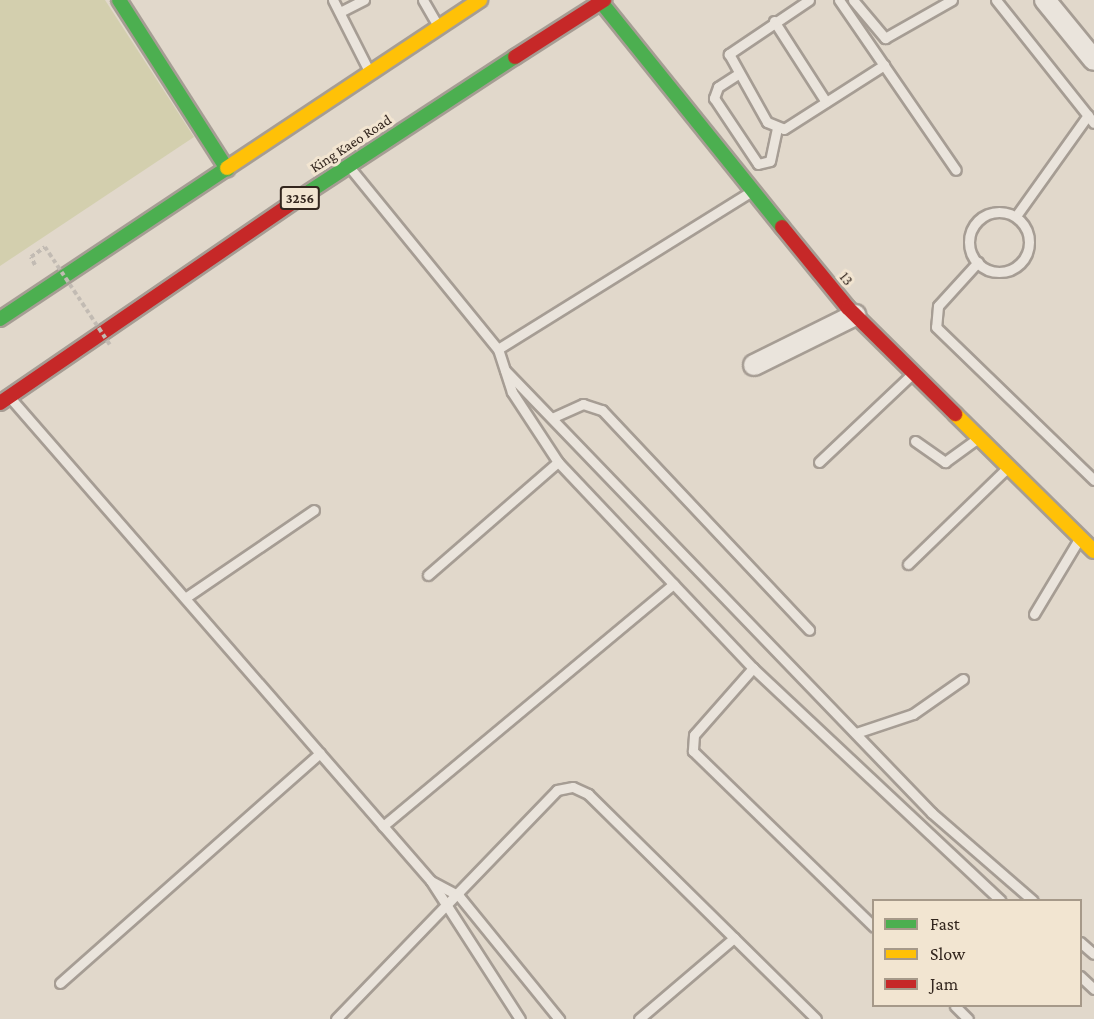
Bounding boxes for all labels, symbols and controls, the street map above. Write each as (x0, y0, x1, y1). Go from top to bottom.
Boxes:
street label: King Kaeo Road (307, 111, 395, 177)
road number: 3256 (279, 187, 321, 209)
street label: 13 (835, 269, 857, 289)
legend (872, 899, 1082, 1007)
text: Fast (930, 914, 960, 934)
text: Slow (930, 944, 965, 964)
text: Jam (930, 974, 958, 994)

